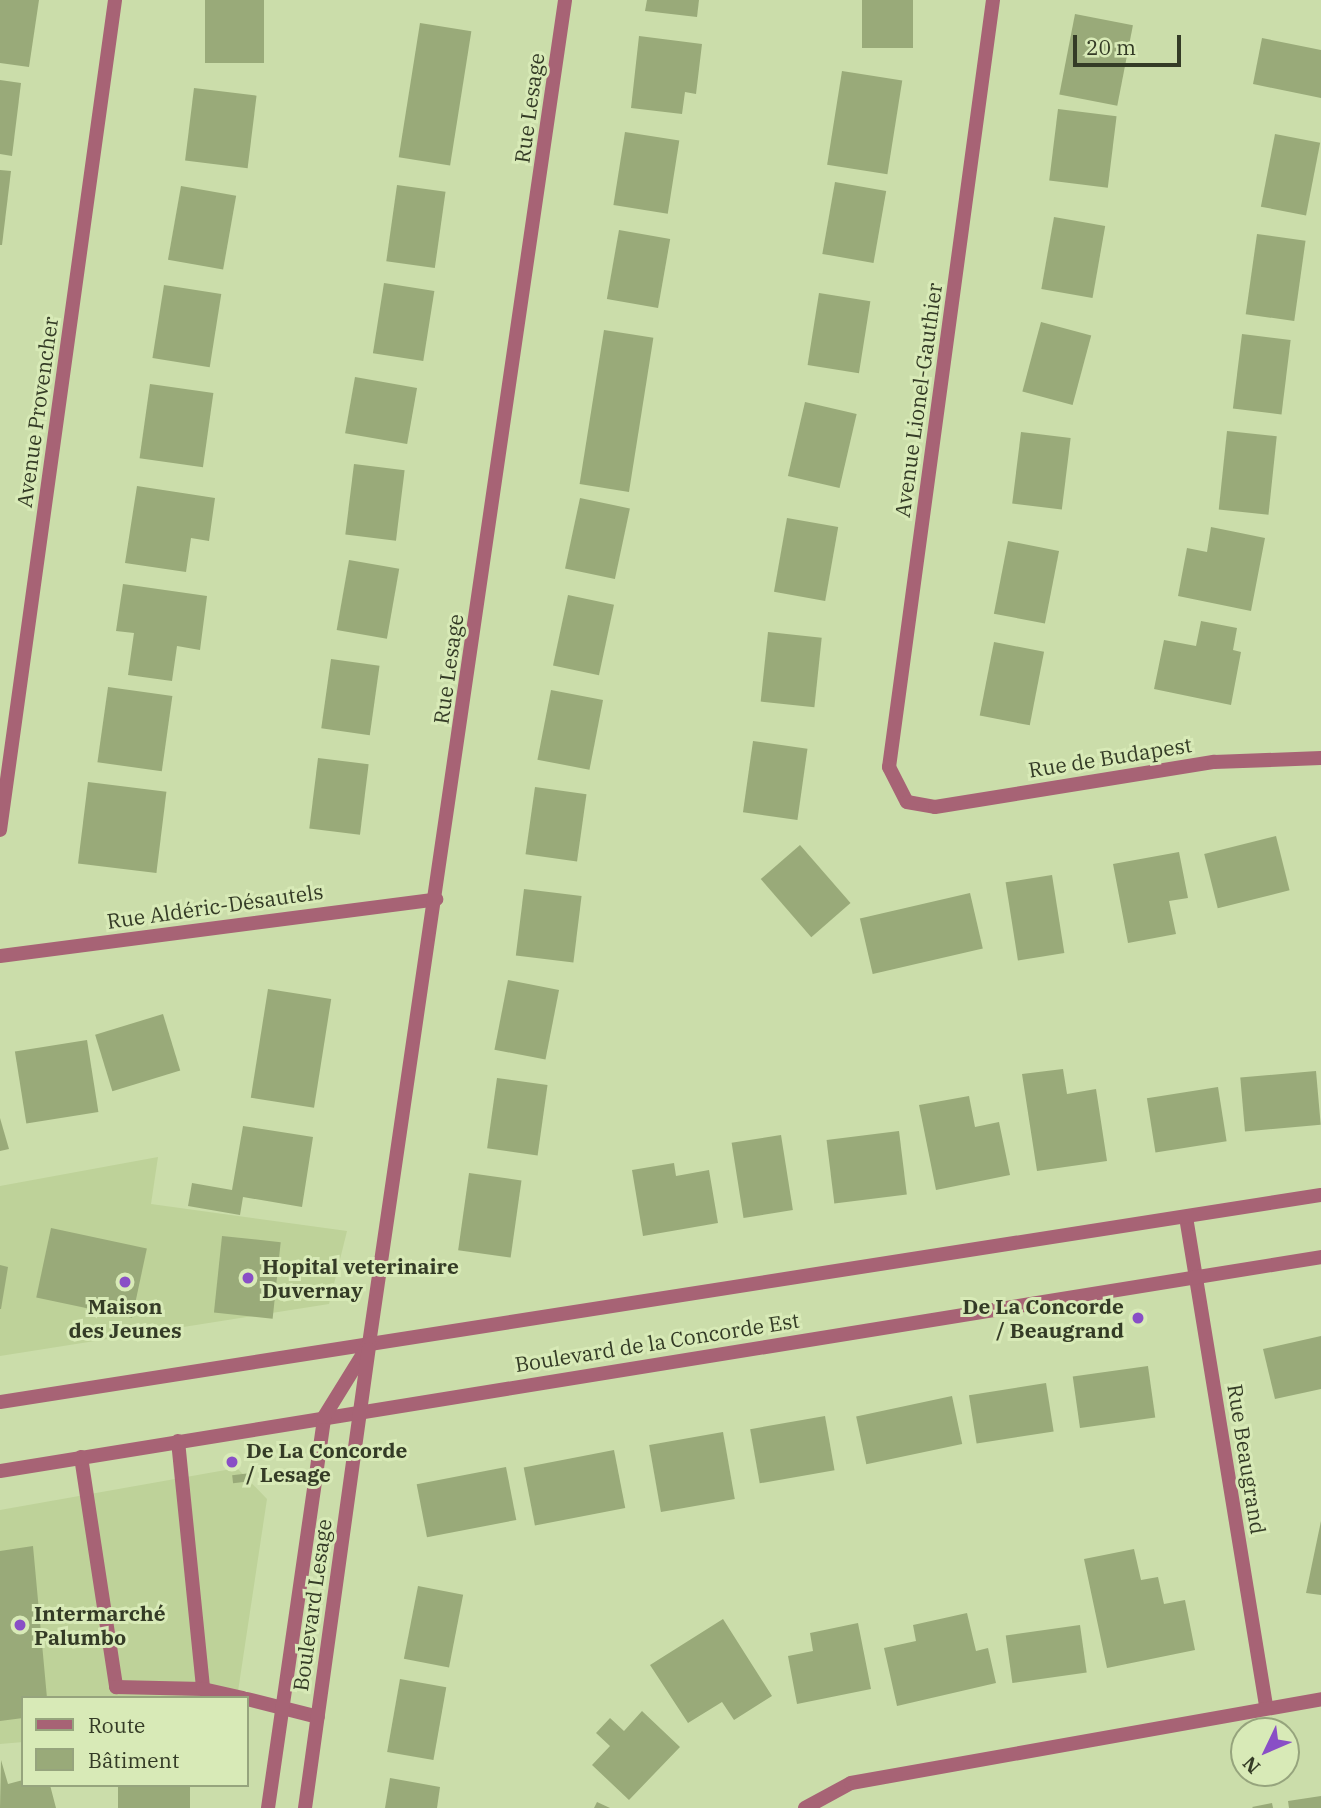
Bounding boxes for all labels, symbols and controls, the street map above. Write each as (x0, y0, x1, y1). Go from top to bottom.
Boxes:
scale bar (1076, 21, 1184, 65)
text: 20 m (1086, 33, 1136, 61)
street label: Rue Lesage (509, 51, 549, 165)
street label: Avenue Lionel-Gauthier (889, 281, 947, 519)
street label: Avenue Provencher (11, 315, 63, 509)
street label: Rue Lesage (428, 612, 468, 726)
street label: Rue de Budapest (1027, 732, 1193, 782)
street label: Rue Aldéric-Désautels (105, 878, 325, 934)
place label: Hopital veterinaire Duvernay (262, 1253, 459, 1303)
marker: Hopital veterinaire Duvernay (240, 1270, 256, 1286)
marker: Maison des Jeunes (117, 1274, 133, 1290)
place label: Maison des Jeunes (68, 1293, 182, 1343)
place label: De La Concorde / Beaugrand (963, 1293, 1124, 1343)
street label: Boulevard de la Concorde Est (513, 1307, 801, 1377)
marker: De La Concorde / Beaugrand (1130, 1310, 1146, 1326)
street label: Rue Beaugrand (1223, 1382, 1271, 1536)
place label: De La Concorde / Lesage (246, 1437, 407, 1487)
marker: De La Concorde / Lesage (224, 1454, 240, 1470)
street label: Boulevard Lesage (287, 1517, 337, 1693)
place label: Intermarché Palumbo (34, 1600, 166, 1650)
marker: Intermarché Palumbo (12, 1617, 28, 1633)
legend (21, 1696, 248, 1787)
text: Route (88, 1711, 145, 1739)
north arrow (1230, 1717, 1300, 1787)
text: Bâtiment (88, 1746, 179, 1774)
text: N (1237, 1751, 1265, 1779)

